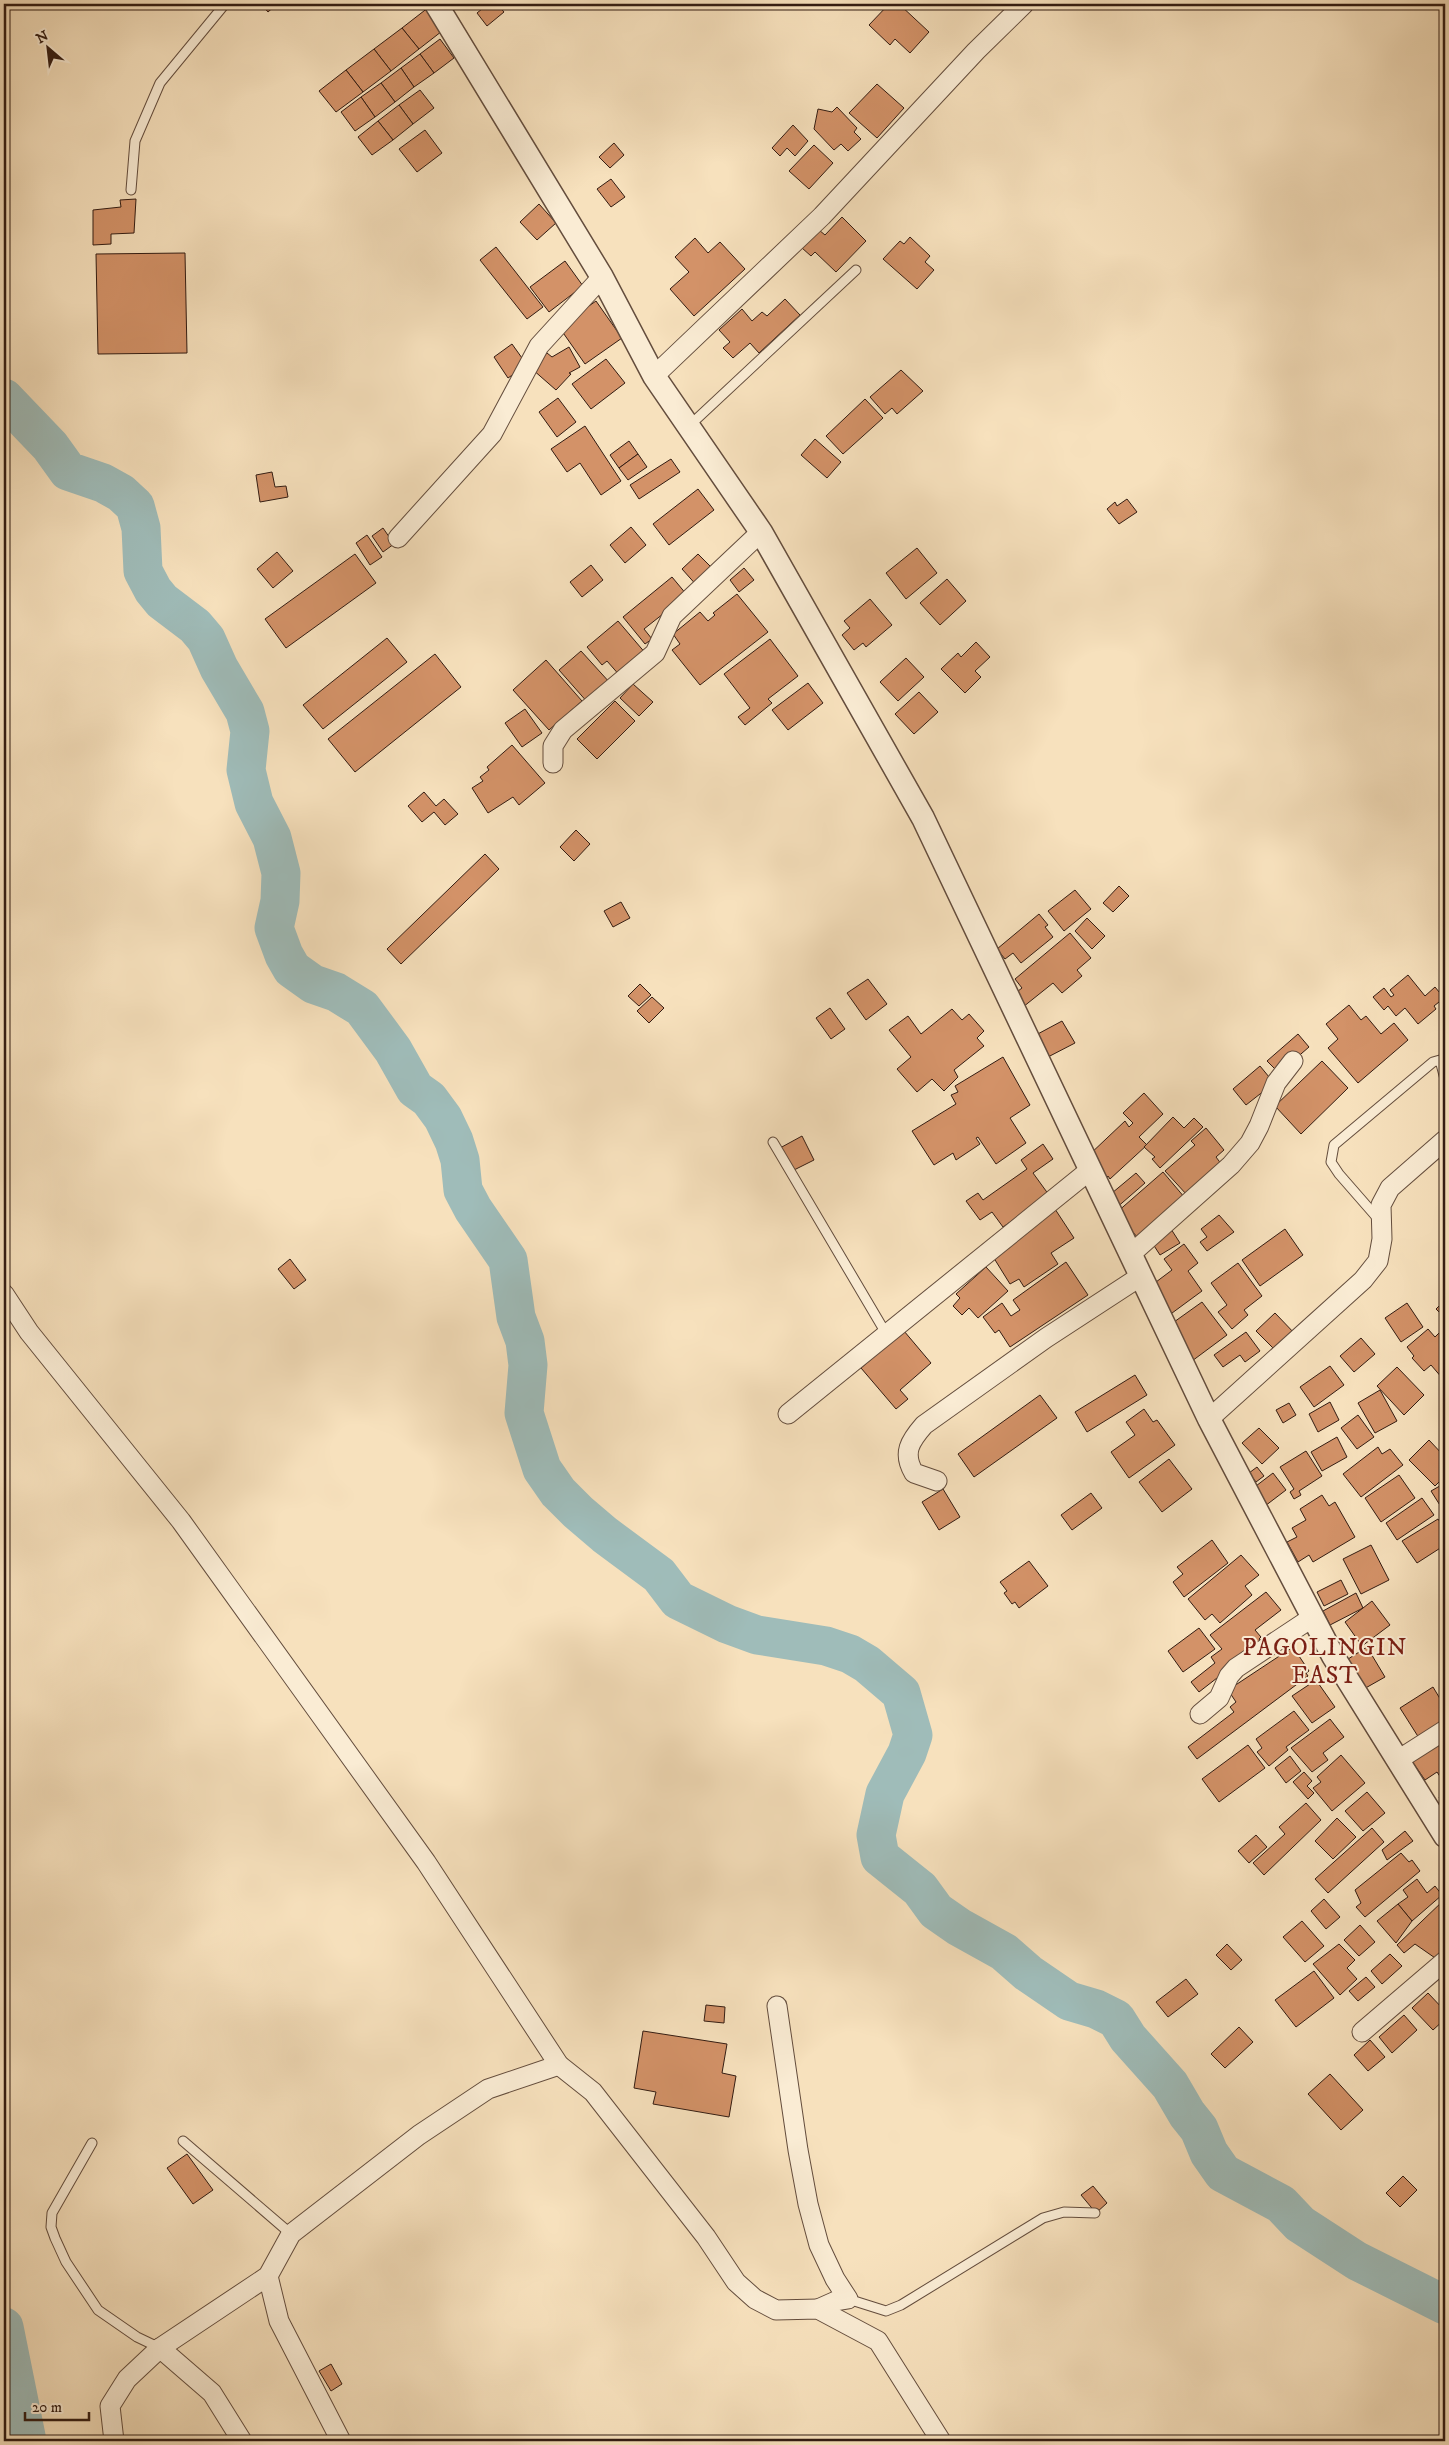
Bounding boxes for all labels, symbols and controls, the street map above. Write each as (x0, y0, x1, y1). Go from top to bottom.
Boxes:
north arrow (22, 22, 72, 72)
text: N (33, 27, 52, 48)
district label: PAGOLINGIN EAST (1243, 1633, 1407, 1691)
scale bar (25, 2390, 89, 2422)
text: 20 m (32, 2398, 62, 2417)

